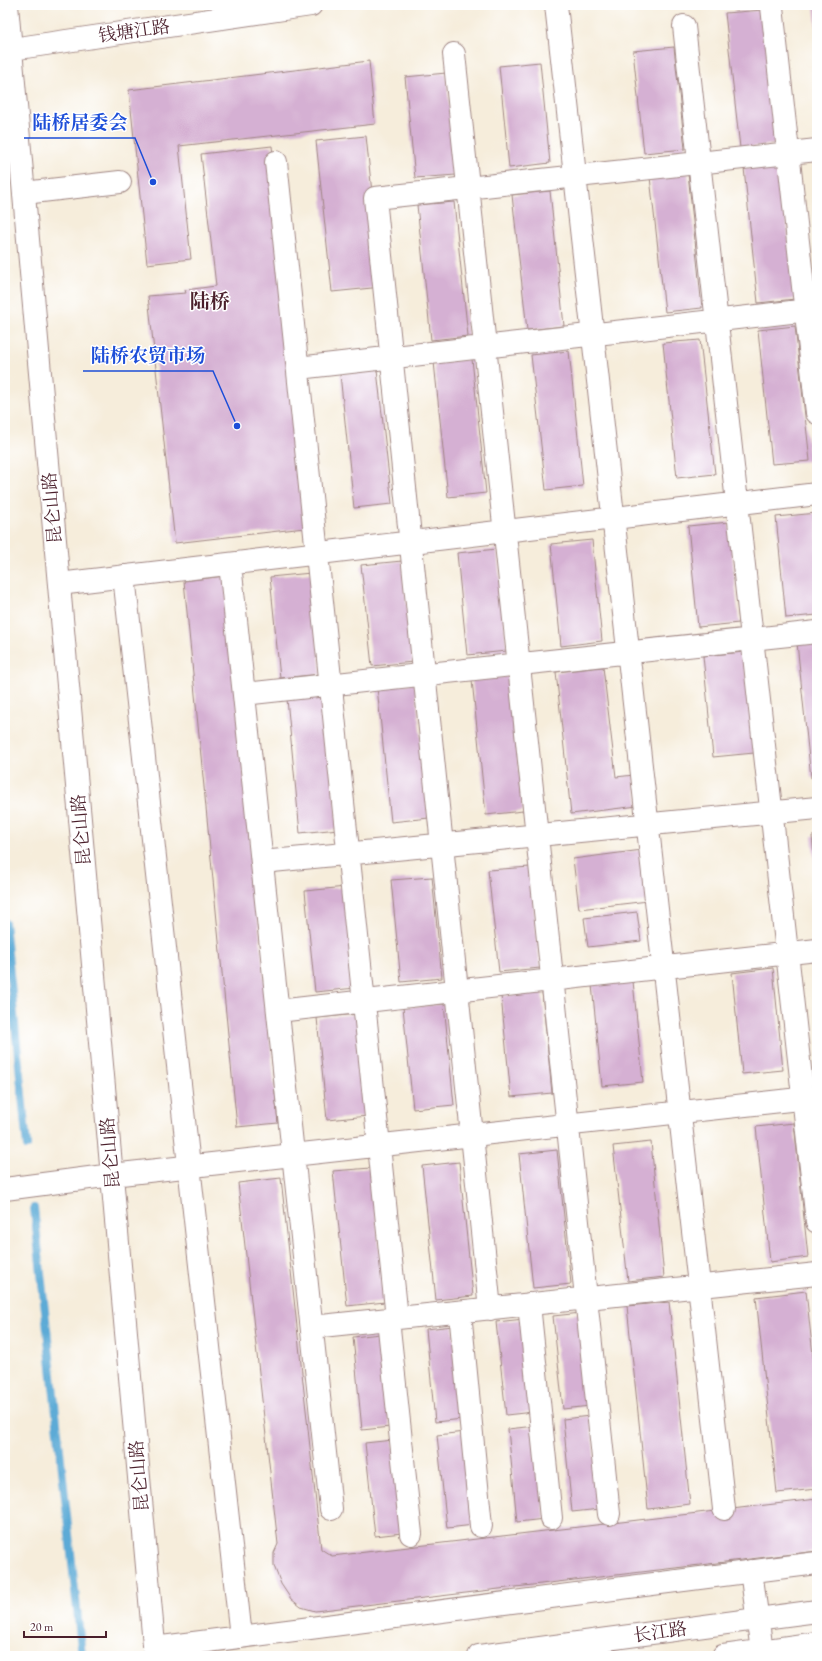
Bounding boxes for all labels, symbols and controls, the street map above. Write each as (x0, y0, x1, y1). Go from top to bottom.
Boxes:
street label: 钱塘江路 (97, 14, 171, 47)
callout: 陆桥居委会 (24, 107, 135, 138)
text: 陆桥居委会 (32, 110, 128, 135)
district label: 陆桥 (190, 288, 230, 314)
callout: 陆桥农贸市场 (83, 340, 213, 371)
text: 陆桥农贸市场 (91, 343, 205, 368)
street label: 昆仑山路 (37, 471, 66, 545)
street label: 昆仑山路 (66, 793, 95, 867)
street label: 昆仑山路 (95, 1116, 124, 1190)
street label: 昆仑山路 (124, 1439, 153, 1513)
scale bar (24, 1613, 106, 1639)
street label: 长江路 (632, 1616, 688, 1647)
text: 20 m (30, 1619, 54, 1635)

